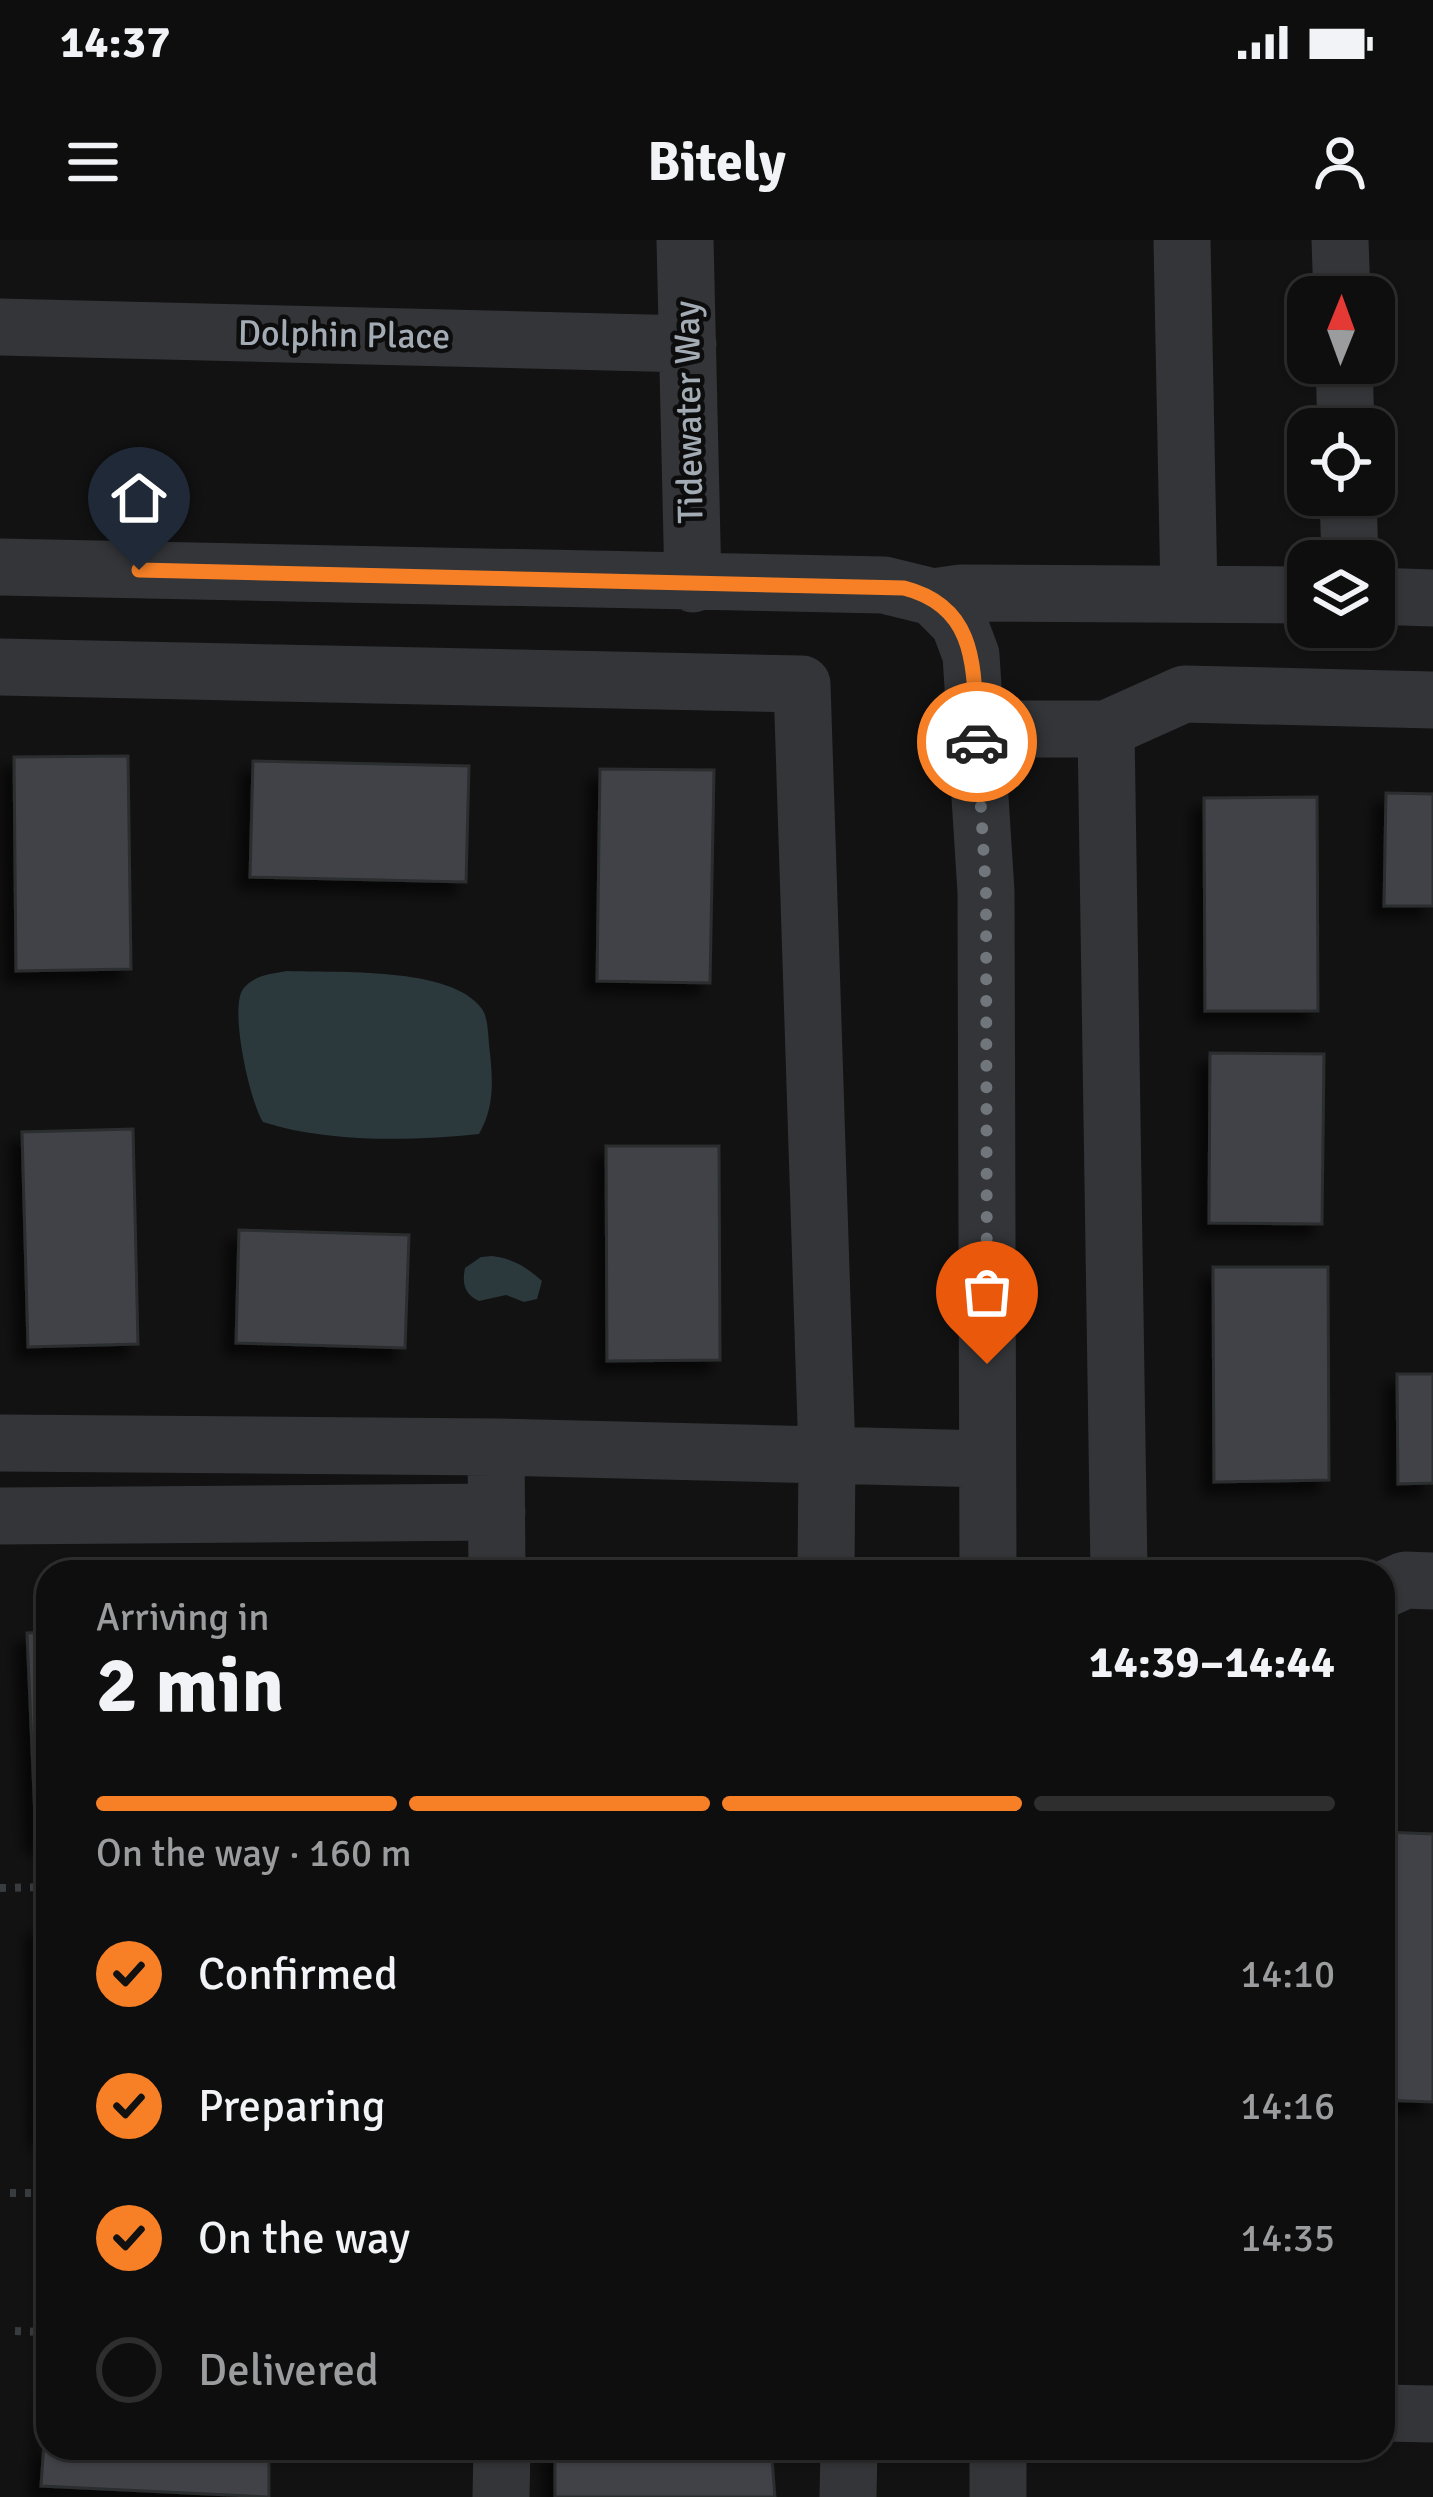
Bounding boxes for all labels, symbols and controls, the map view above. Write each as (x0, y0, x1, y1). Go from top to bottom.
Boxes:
text: 14:37 (60, 15, 170, 70)
icon: menu (60, 129, 126, 195)
text: Bitely (647, 129, 786, 196)
icon: person (1307, 129, 1373, 195)
north arrow (1287, 276, 1395, 384)
map controls (1287, 276, 1395, 648)
street label: Tidewater Way (665, 300, 713, 524)
street label: Dolphin Place (237, 311, 451, 359)
button: locate (1287, 408, 1395, 516)
pin (88, 447, 190, 570)
icon: home (106, 465, 172, 531)
button: layers (1287, 540, 1395, 648)
courier (917, 682, 1037, 802)
icon: car (944, 709, 1010, 775)
pin (936, 1241, 1038, 1364)
icon: bag (954, 1259, 1020, 1325)
text: Arriving in (96, 1593, 270, 1641)
text: 14:39–14:44 (1089, 1635, 1335, 1690)
text: 2 min (96, 1638, 284, 1734)
text: On the way · 160 m (96, 1829, 412, 1877)
icon: check (96, 1941, 162, 2007)
text: Confirmed (198, 1947, 398, 2002)
text: 14:10 (1240, 1950, 1335, 1998)
icon: check (96, 2073, 162, 2139)
text: Preparing (198, 2079, 386, 2134)
text: 14:16 (1240, 2082, 1335, 2130)
icon: check (96, 2205, 162, 2271)
text: On the way (198, 2211, 410, 2266)
text: 14:35 (1240, 2214, 1335, 2262)
text: Delivered (198, 2343, 379, 2398)

